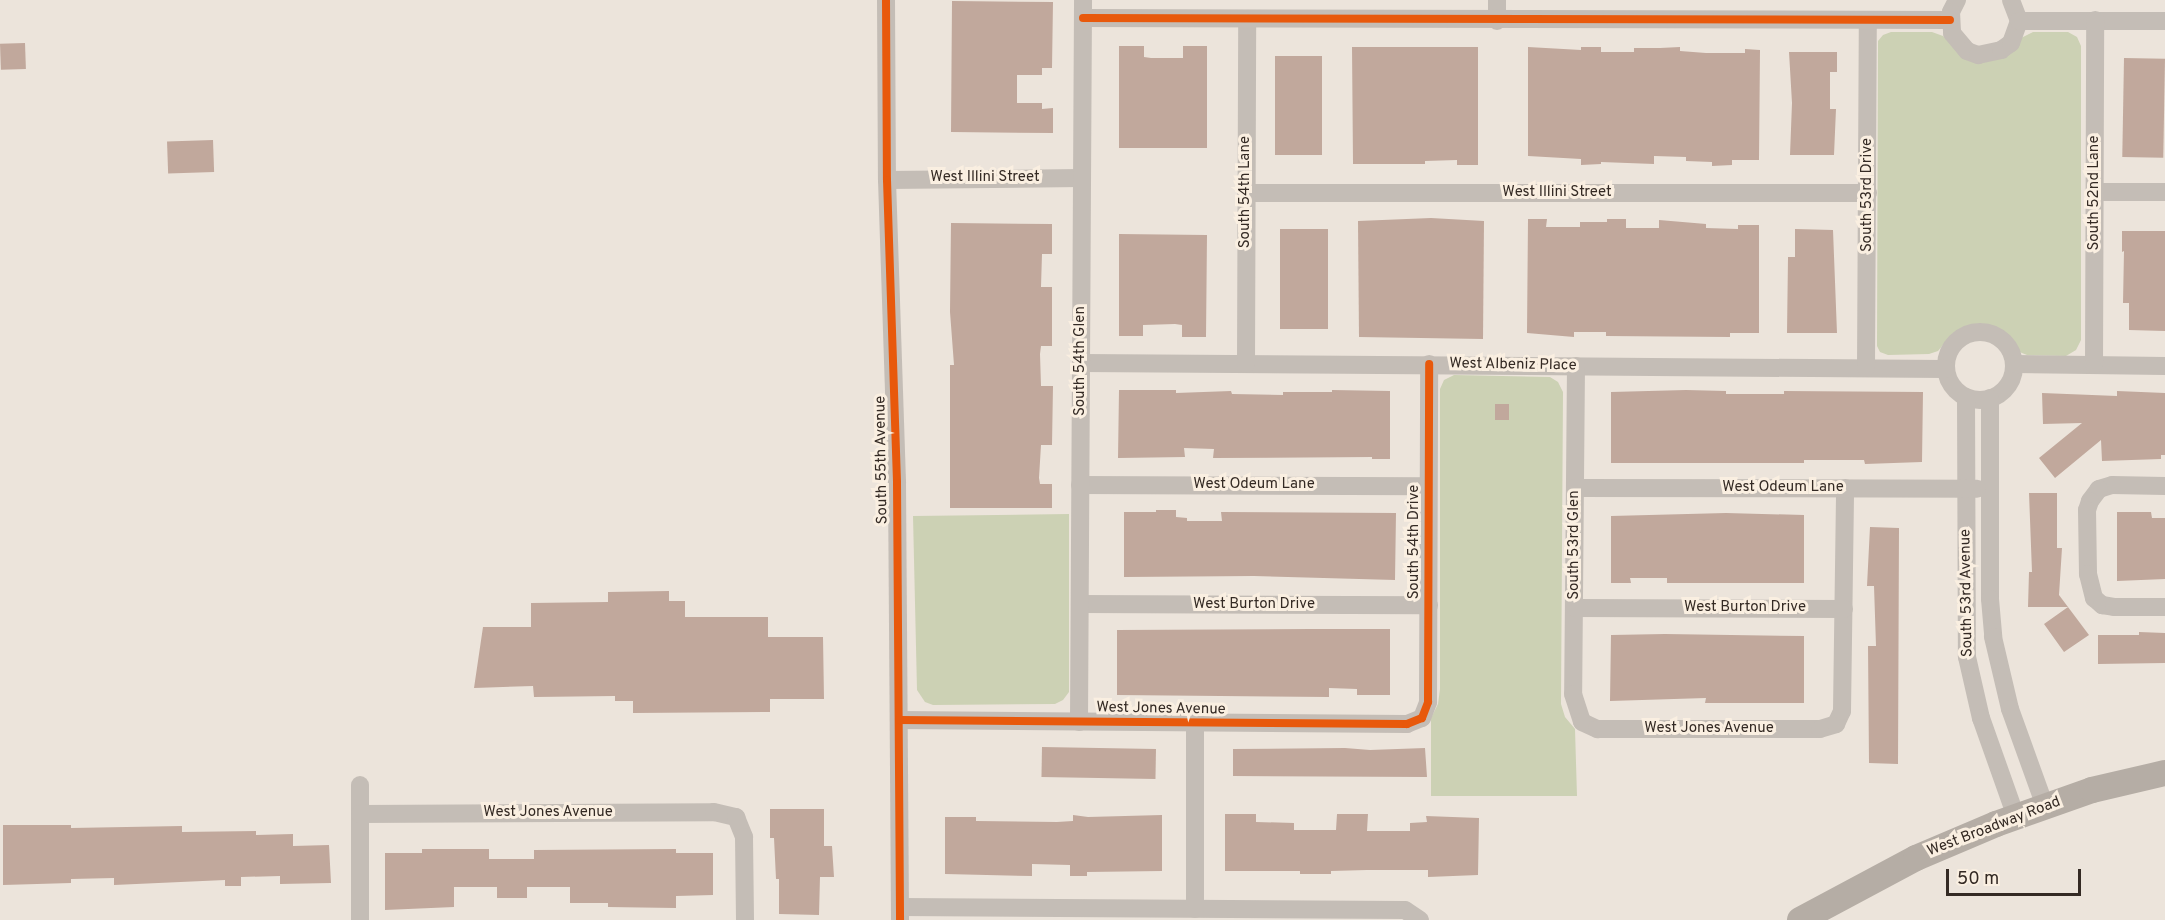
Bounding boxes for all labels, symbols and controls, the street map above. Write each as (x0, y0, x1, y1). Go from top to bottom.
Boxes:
street label: South 52nd Lane (2086, 135, 2104, 251)
street label: South 54th Lane (1237, 136, 1255, 248)
street label: South 53rd Drive (1859, 138, 1877, 252)
street label: West Illini Street (930, 169, 1040, 187)
street label: West Illini Street (1502, 184, 1612, 202)
street label: South 54th Glen (1072, 306, 1090, 416)
street label: West Albeniz Place (1449, 355, 1577, 375)
street label: South 55th Avenue (872, 395, 892, 525)
street label: West Odeum Lane (1193, 476, 1315, 494)
street label: West Odeum Lane (1722, 479, 1844, 497)
street label: South 54th Drive (1406, 485, 1424, 599)
street label: South 53rd Glen (1566, 490, 1584, 600)
street label: South 53rd Avenue (1957, 528, 1977, 658)
street label: West Burton Drive (1193, 596, 1315, 614)
street label: West Burton Drive (1684, 599, 1806, 617)
street label: West Jones Avenue (1096, 699, 1226, 719)
street label: West Jones Avenue (1644, 720, 1774, 738)
street label: West Broadway Road (1925, 793, 2063, 861)
street label: West Jones Avenue (483, 804, 613, 822)
scale bar (1949, 857, 2084, 895)
text: 50 m (1957, 868, 1999, 891)

